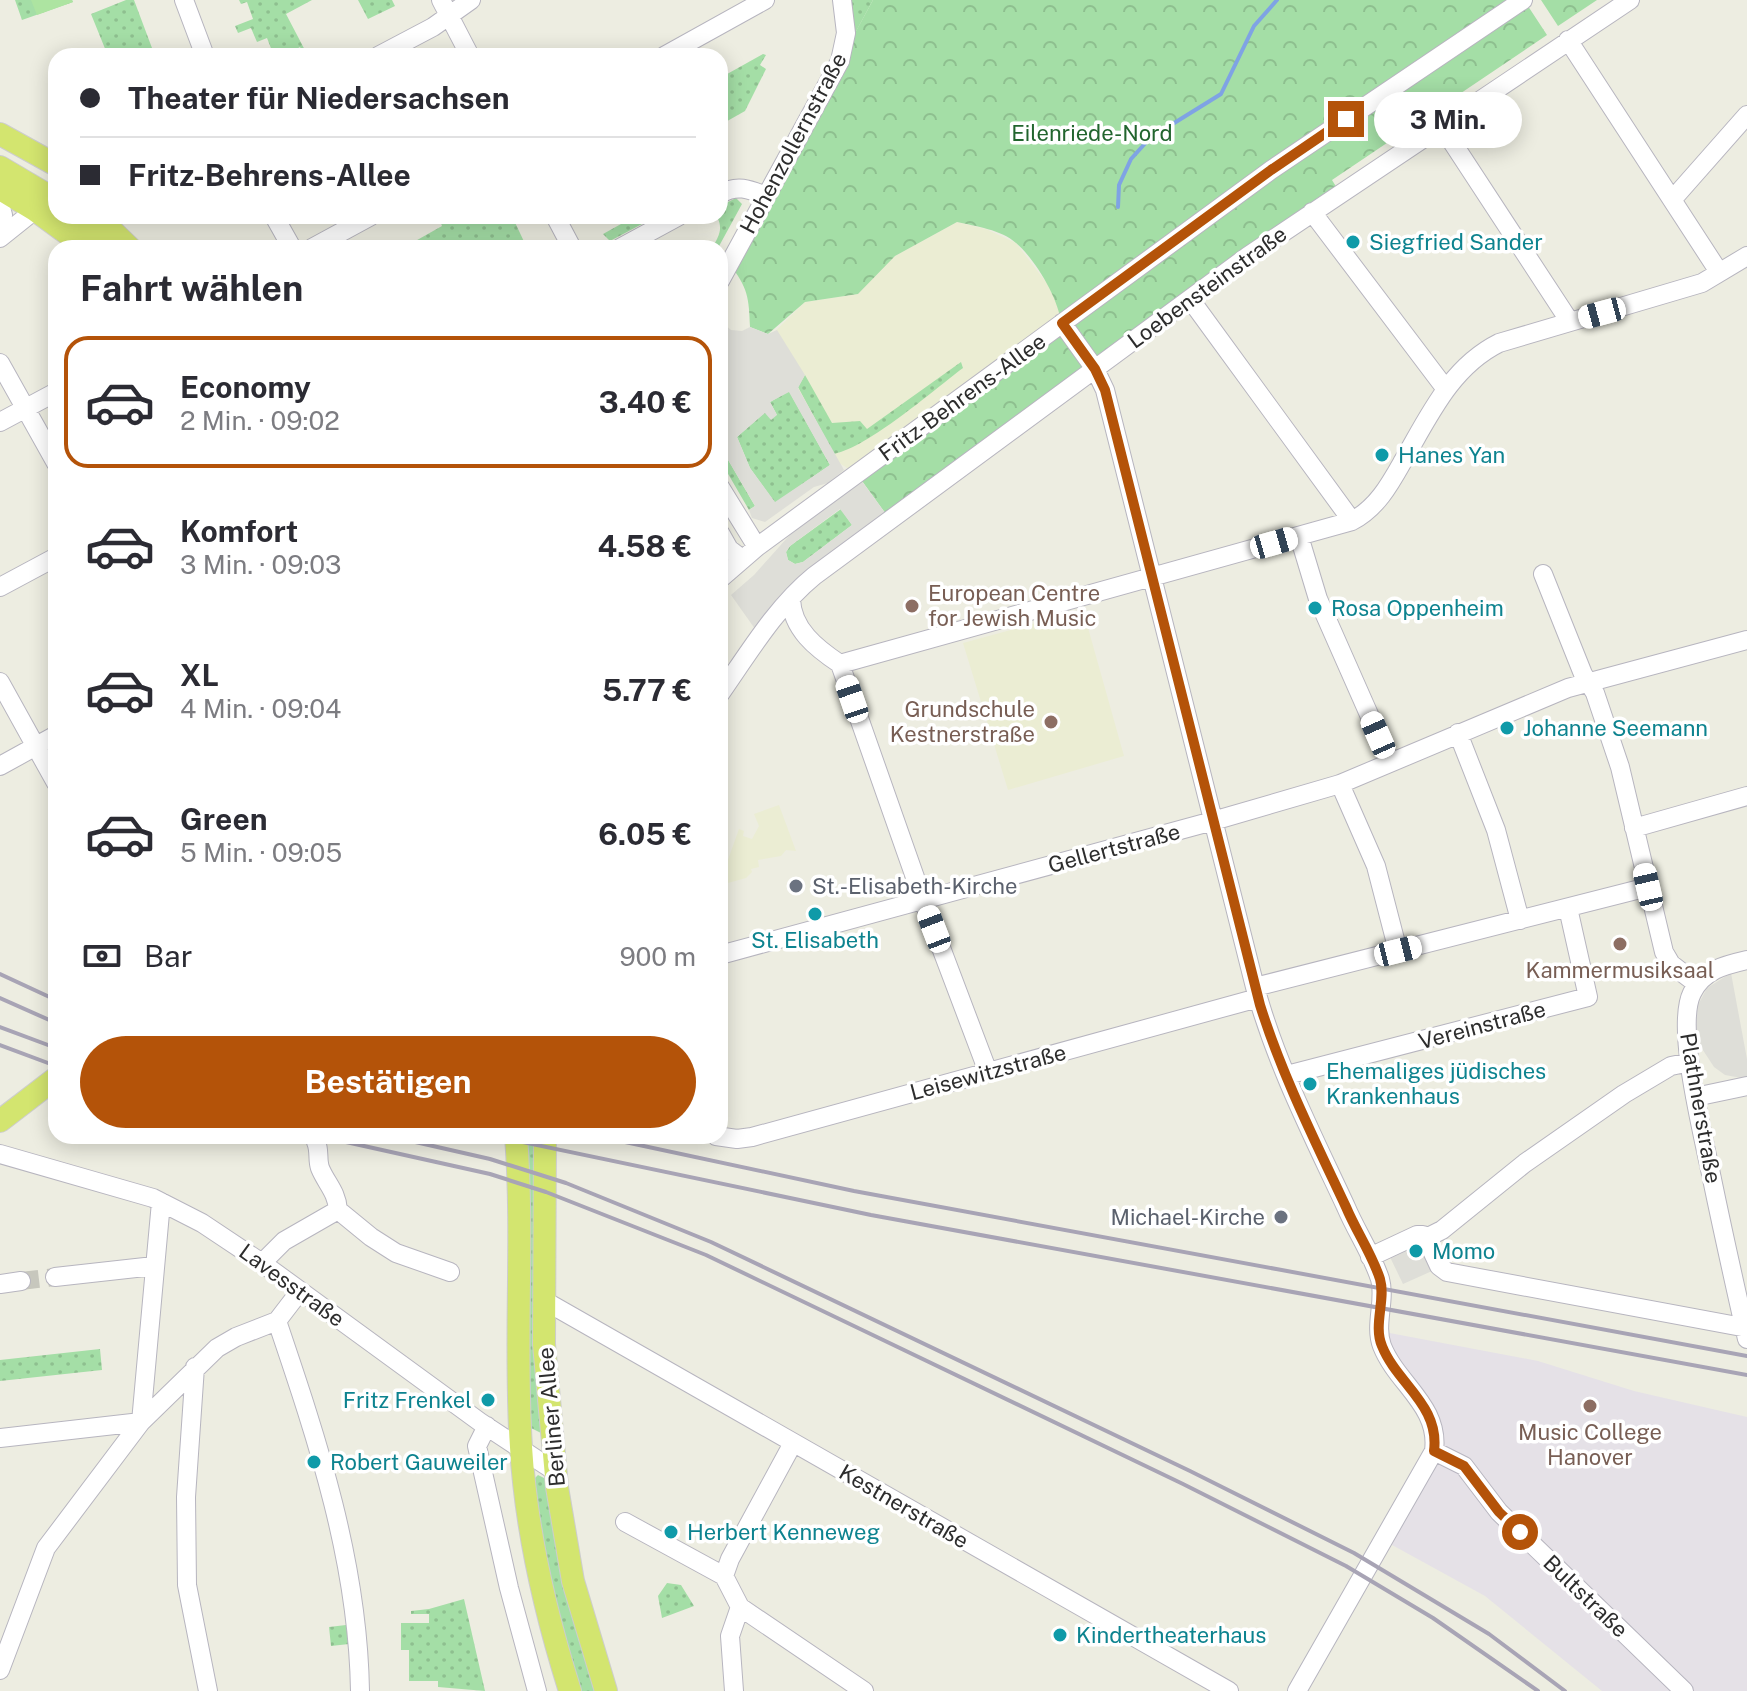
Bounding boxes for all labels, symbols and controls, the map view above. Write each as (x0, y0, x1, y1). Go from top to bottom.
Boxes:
street label: Hohenzollernstraße (734, 48, 852, 238)
text: Theater für Niedersachsen (128, 80, 510, 116)
callout: 3 Min. (1374, 91, 1522, 147)
route end (1328, 101, 1364, 137)
text: 3 Min. (1410, 104, 1486, 135)
park label: Eilenriede-Nord (1011, 120, 1173, 146)
text: Fritz-Behrens-Allee (128, 157, 411, 193)
street label: Loebensteinstraße (1122, 221, 1292, 353)
place label: Siegfried Sander (1369, 229, 1543, 255)
marker: Siegfried Sander (1344, 233, 1362, 251)
text: Fahrt wählen (80, 267, 303, 309)
car (1576, 295, 1628, 331)
street label: Fritz-Behrens-Allee (873, 328, 1051, 466)
icon: car (84, 366, 156, 438)
text: Economy (180, 369, 311, 405)
text: 3.40 € (599, 384, 692, 420)
text: 2 Min. · 09:02 (180, 405, 340, 436)
place label: Hanes Yan (1398, 442, 1505, 468)
marker: Hanes Yan (1373, 446, 1391, 464)
icon: car (84, 510, 156, 582)
text: Komfort (180, 513, 298, 549)
car (1248, 525, 1300, 561)
text: 4.58 € (598, 528, 692, 564)
text: 3 Min. · 09:03 (180, 549, 341, 580)
place label: European Centre for Jewish Music (928, 580, 1100, 631)
place label: Rosa Oppenheim (1331, 595, 1504, 621)
marker: European Centre for Jewish Music (903, 597, 921, 615)
marker: Rosa Oppenheim (1306, 599, 1324, 617)
icon: car (84, 654, 156, 726)
text: XL (180, 657, 219, 693)
text: 5.77 € (602, 672, 692, 708)
car (833, 672, 871, 726)
text: 4 Min. · 09:04 (180, 693, 341, 724)
place label: Grundschule Kestnerstraße (890, 696, 1035, 747)
car (1357, 708, 1399, 762)
marker: Grundschule Kestnerstraße (1042, 713, 1060, 731)
place label: Johanne Seemann (1523, 715, 1708, 741)
marker: Johanne Seemann (1498, 719, 1516, 737)
icon: car (84, 798, 156, 870)
text: Green (180, 801, 267, 837)
text: 6.05 € (598, 816, 692, 852)
street label: Gellertstraße (1045, 818, 1183, 878)
text: 5 Min. · 09:05 (180, 837, 342, 868)
car (1631, 861, 1665, 913)
place label: St.-Elisabeth-Kirche (812, 873, 1017, 899)
marker: St.-Elisabeth-Kirche (787, 877, 805, 895)
car (914, 902, 954, 956)
marker: St. Elisabeth (806, 905, 824, 923)
place label: St. Elisabeth (751, 927, 879, 953)
icon: cash (80, 934, 124, 978)
car (1372, 934, 1424, 968)
marker: Kammermusiksaal (1611, 935, 1629, 953)
text: Bar (144, 938, 192, 974)
text: 900 m (619, 941, 696, 972)
place label: Kammermusiksaal (1526, 957, 1714, 983)
street label: Vereinstraße (1416, 996, 1548, 1054)
street label: Plathnerstraße (1675, 1031, 1727, 1185)
button: Bestätigen (80, 1036, 696, 1128)
street label: Leisewitzstraße (907, 1039, 1069, 1105)
place label: Ehemaliges jüdisches Krankenhaus (1326, 1058, 1546, 1109)
marker: Ehemaliges jüdisches Krankenhaus (1301, 1075, 1319, 1093)
place label: Michael-Kirche (1110, 1204, 1265, 1230)
marker: Michael-Kirche (1272, 1208, 1290, 1226)
street label: Lavesstraße (234, 1238, 350, 1332)
place label: Momo (1432, 1238, 1495, 1264)
marker: Momo (1407, 1242, 1425, 1260)
street label: Berliner Allee (532, 1346, 570, 1488)
place label: Fritz Frenkel (343, 1387, 472, 1413)
marker: Fritz Frenkel (479, 1391, 497, 1409)
marker: Music College Hanover (1581, 1397, 1599, 1415)
place label: Music College Hanover (1518, 1419, 1662, 1470)
place label: Robert Gauweiler (330, 1449, 508, 1475)
marker: Robert Gauweiler (305, 1453, 323, 1471)
street label: Kestnerstraße (835, 1458, 973, 1554)
route start (1502, 1514, 1538, 1550)
place label: Herbert Kenneweg (687, 1519, 880, 1545)
marker: Herbert Kenneweg (662, 1523, 680, 1541)
street label: Bultstraße (1538, 1549, 1634, 1643)
place label: Kindertheaterhaus (1076, 1622, 1266, 1648)
marker: Kindertheaterhaus (1051, 1626, 1069, 1644)

